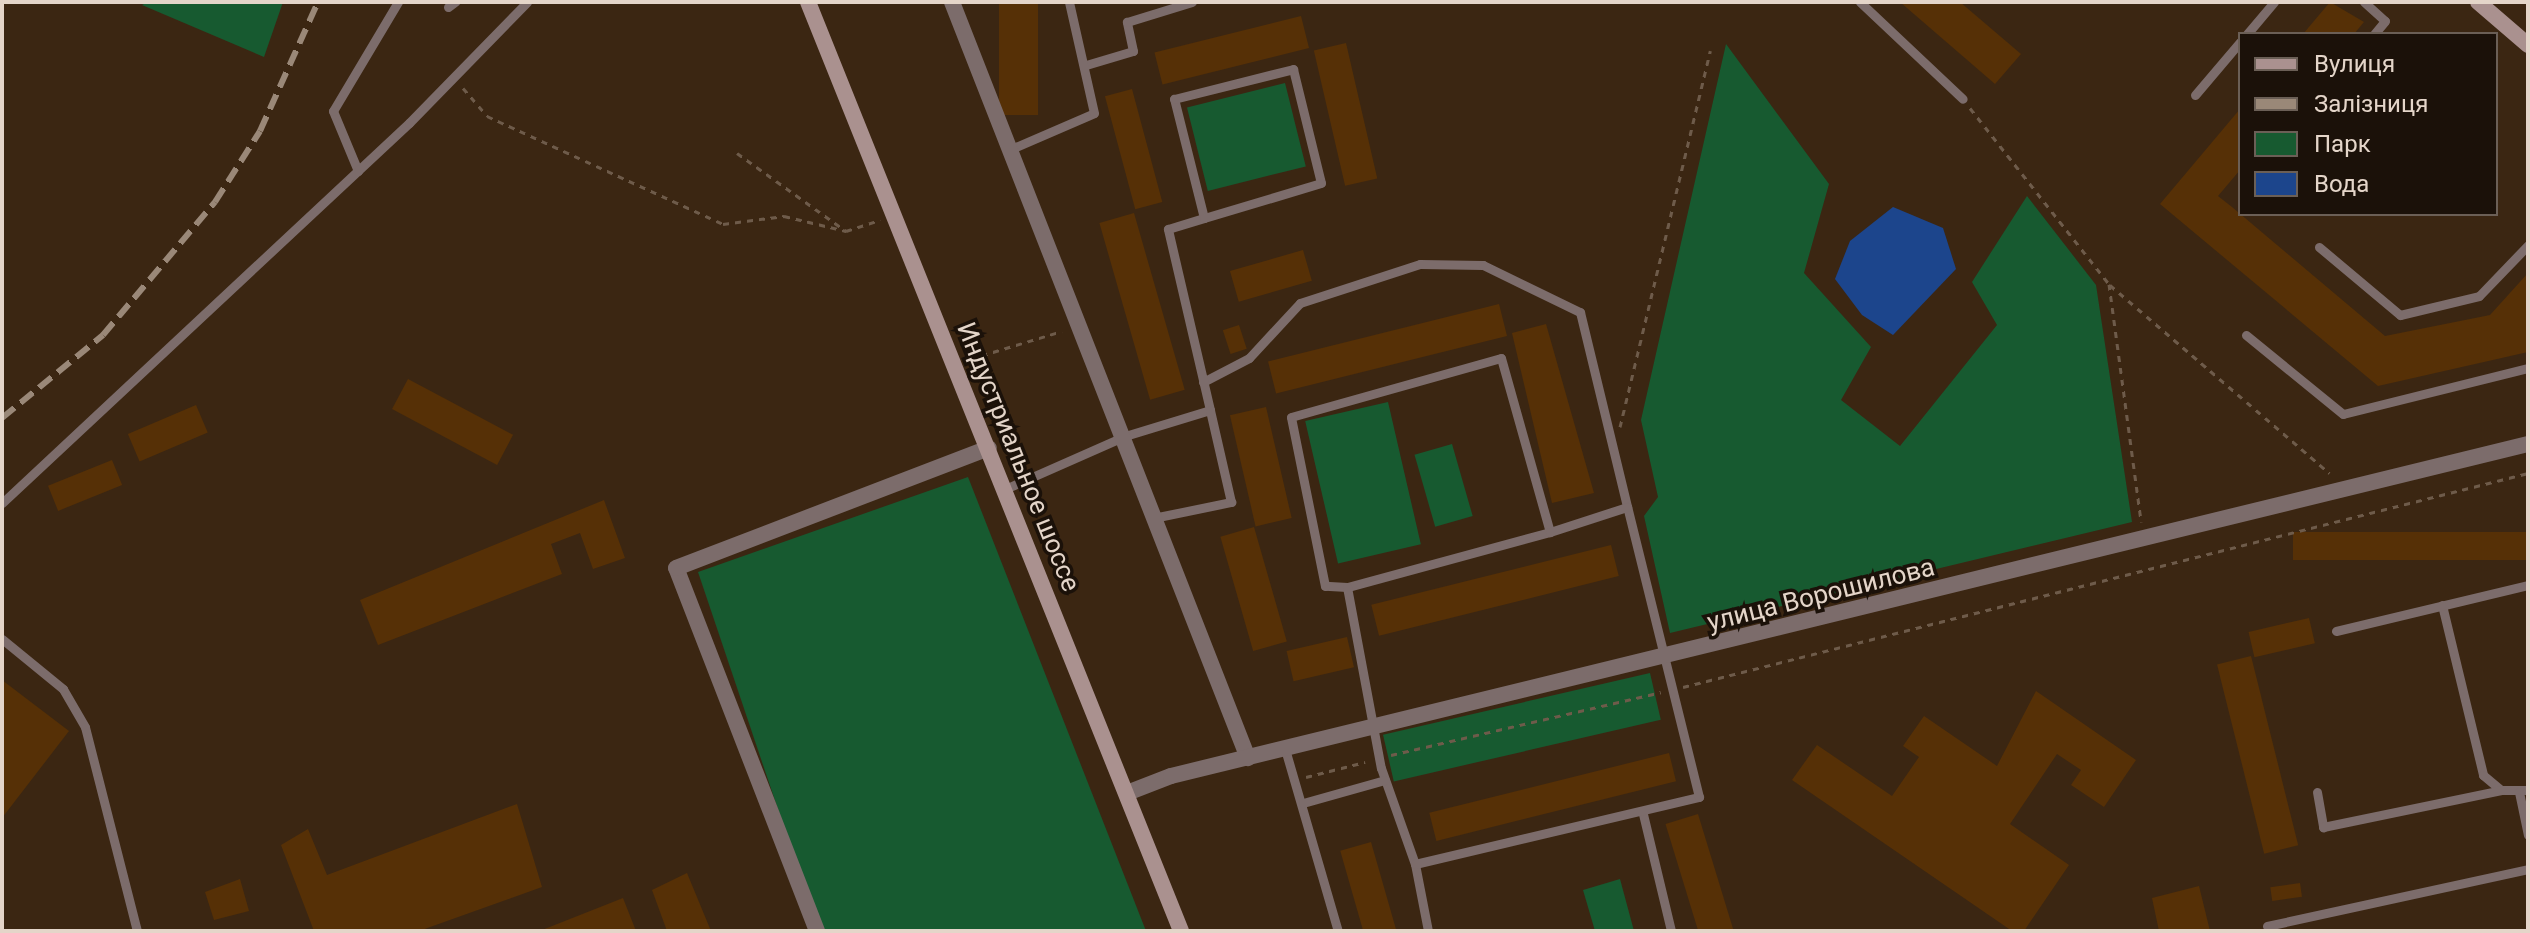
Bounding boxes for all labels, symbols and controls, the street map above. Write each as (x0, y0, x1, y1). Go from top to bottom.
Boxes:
legend (2238, 32, 2498, 216)
text: Вулиця (2314, 50, 2395, 78)
text: Залізниця (2314, 90, 2428, 118)
text: Парк (2314, 130, 2371, 158)
text: Вода (2314, 170, 2369, 198)
street label: Индустриальное шоссе (950, 318, 1086, 596)
street label: улица Ворошилова (1704, 552, 1938, 638)

